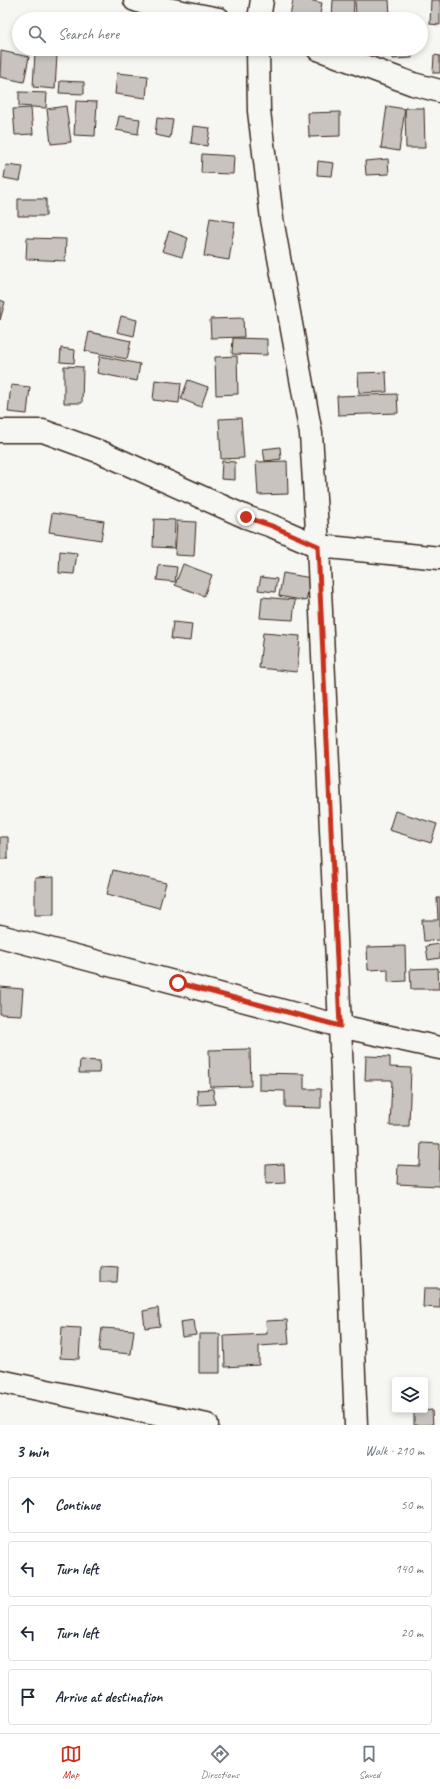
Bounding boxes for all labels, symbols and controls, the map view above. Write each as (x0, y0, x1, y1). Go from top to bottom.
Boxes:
search box (12, 12, 428, 56)
icon: search (26, 23, 48, 45)
text: Search here (58, 25, 119, 44)
route end (237, 508, 255, 526)
route start (169, 974, 187, 992)
map controls (392, 1377, 428, 1413)
button: layers (392, 1377, 428, 1413)
text: 3 min (16, 1441, 49, 1462)
text: Walk · 210 m (365, 1443, 424, 1459)
icon: ahead (17, 1494, 39, 1516)
text: Continue (55, 1496, 100, 1515)
text: 50 m (401, 1497, 423, 1513)
icon: left (17, 1558, 39, 1580)
text: Turn left (55, 1560, 98, 1579)
text: 140 m (395, 1561, 423, 1577)
icon: left (17, 1622, 39, 1644)
text: Turn left (55, 1624, 98, 1643)
text: 20 m (401, 1625, 423, 1641)
icon: arrive (17, 1686, 39, 1708)
text: Arrive at destination (55, 1688, 162, 1707)
tab: Map (60, 1743, 82, 1781)
tab: Directions (201, 1743, 239, 1781)
tab: Saved (358, 1743, 380, 1781)

